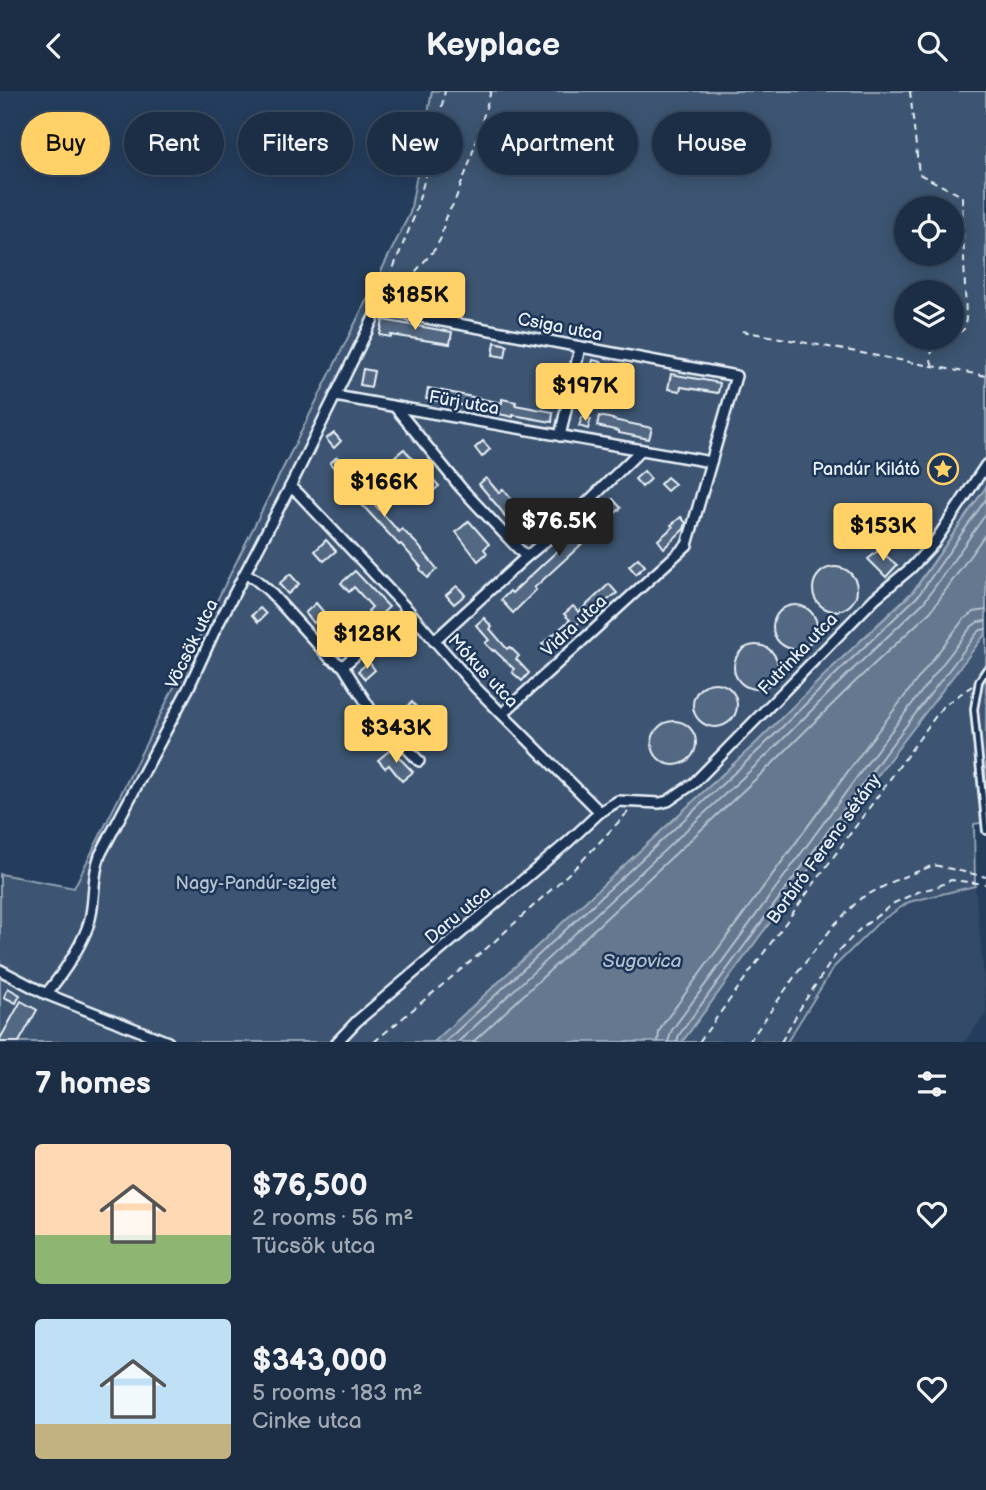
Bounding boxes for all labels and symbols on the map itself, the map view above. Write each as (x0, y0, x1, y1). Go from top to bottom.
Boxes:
pin: $185K (366, 273, 464, 332)
street label: Csiga utca (516, 308, 604, 346)
pin: $197K (536, 363, 634, 423)
street label: Fürj utca (427, 386, 501, 420)
place icon: Pandúr Kilátó (926, 452, 960, 486)
pin: $166K (335, 459, 433, 519)
place label: Pandúr Kilátó (812, 459, 920, 480)
pin: $76.5K (502, 498, 616, 558)
pin: $153K (834, 503, 932, 563)
street label: Vidra utca (537, 590, 611, 662)
street label: Vöcsök utca (161, 596, 223, 692)
street label: Futrinka utca (754, 609, 842, 699)
pin: $128K (318, 611, 416, 671)
street label: Mókus utca (444, 630, 522, 712)
pin: $343K (347, 705, 445, 765)
street label: Borbíró Ferenc sétány (763, 769, 886, 928)
park label: Nagy-Pandúr-sziget (176, 873, 337, 894)
street label: Daru utca (421, 881, 495, 949)
water label: Sugovica (603, 950, 681, 973)

